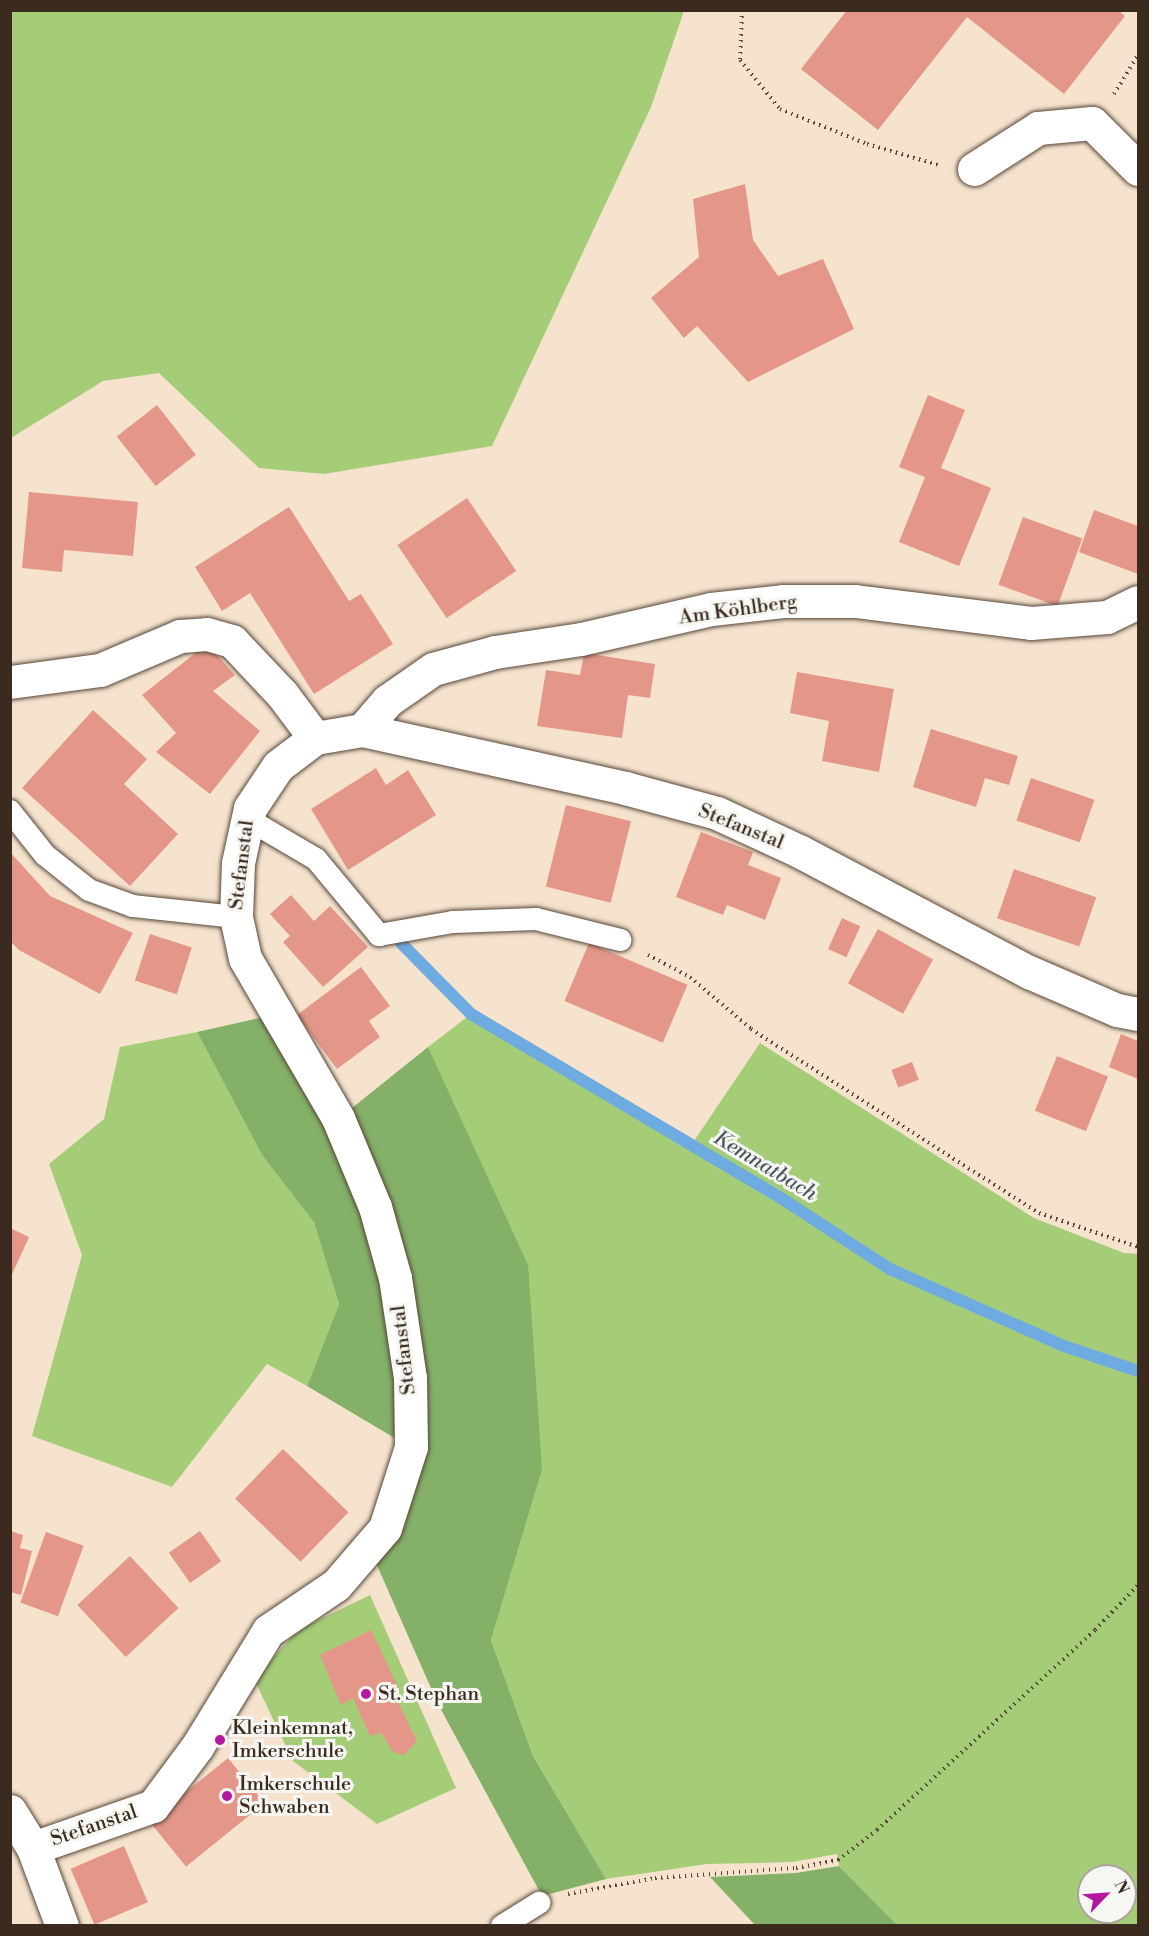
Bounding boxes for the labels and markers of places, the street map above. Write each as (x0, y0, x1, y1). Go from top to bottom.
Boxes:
place label: St. Stephan (378, 1682, 479, 1706)
marker: St. Stephan (359, 1687, 373, 1701)
place label: Kleinkemnat, Imkerschule (232, 1716, 353, 1763)
marker: Kleinkemnat, Imkerschule (213, 1733, 227, 1747)
place label: Imkerschule Schwaben (239, 1772, 351, 1819)
marker: Imkerschule Schwaben (220, 1789, 234, 1803)

